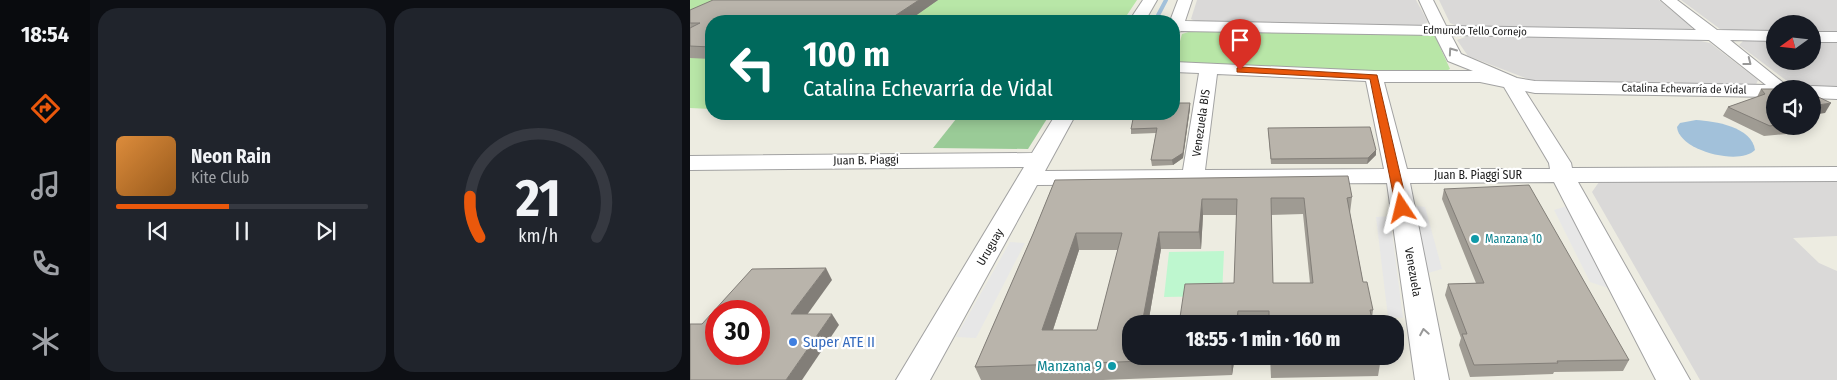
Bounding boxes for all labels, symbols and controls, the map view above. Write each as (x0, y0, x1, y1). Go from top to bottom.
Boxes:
north arrow (1766, 15, 1821, 70)
map controls (1766, 15, 1821, 135)
pin (1219, 19, 1261, 70)
text: 18:54 (21, 21, 69, 48)
street label: Edmundo Tello Cornejo (1423, 24, 1527, 38)
icon: arrive (1226, 26, 1254, 54)
text: 100 m (803, 33, 890, 75)
icon: left (720, 35, 785, 100)
one-way arrow (1449, 47, 1458, 57)
one-way arrow (1742, 57, 1751, 65)
text: Catalina Echevarría de Vidal (803, 75, 1053, 102)
button: sound (1766, 80, 1821, 135)
street label: Catalina Echevarría de Vidal (1621, 81, 1747, 97)
street label: Venezuela BIS (1189, 88, 1213, 158)
icon: directions (28, 91, 63, 126)
text: Neon Rain (191, 145, 271, 168)
street label: Juan B. Piaggi (833, 152, 899, 168)
text: 21 (514, 167, 561, 230)
icon: music (28, 168, 63, 203)
text: Kite Club (191, 168, 249, 187)
street label: Juan B. Piaggi SUR (1434, 168, 1523, 182)
position arrow (1375, 181, 1427, 233)
icon: previous (144, 217, 172, 245)
icon: pause (228, 217, 256, 245)
icon: next (312, 217, 340, 245)
text: km/h (518, 225, 558, 247)
street label: Uruguay (974, 225, 1006, 268)
place label: Manzana 10 (1485, 232, 1542, 246)
marker: Manzana 10 (1469, 233, 1481, 245)
icon: phone (28, 246, 63, 281)
street label: Venezuela (1402, 246, 1424, 298)
speed limit sign: 30 (705, 300, 770, 365)
icon: climate (28, 324, 63, 359)
text: 18:55 · 1 min · 160 m (1186, 328, 1340, 351)
one-way arrow (1419, 328, 1429, 336)
place label: Super ATE II (803, 333, 875, 351)
marker: Super ATE II (787, 336, 799, 348)
place label: Manzana 9 (1037, 357, 1102, 375)
marker: Manzana 9 (1106, 360, 1118, 372)

